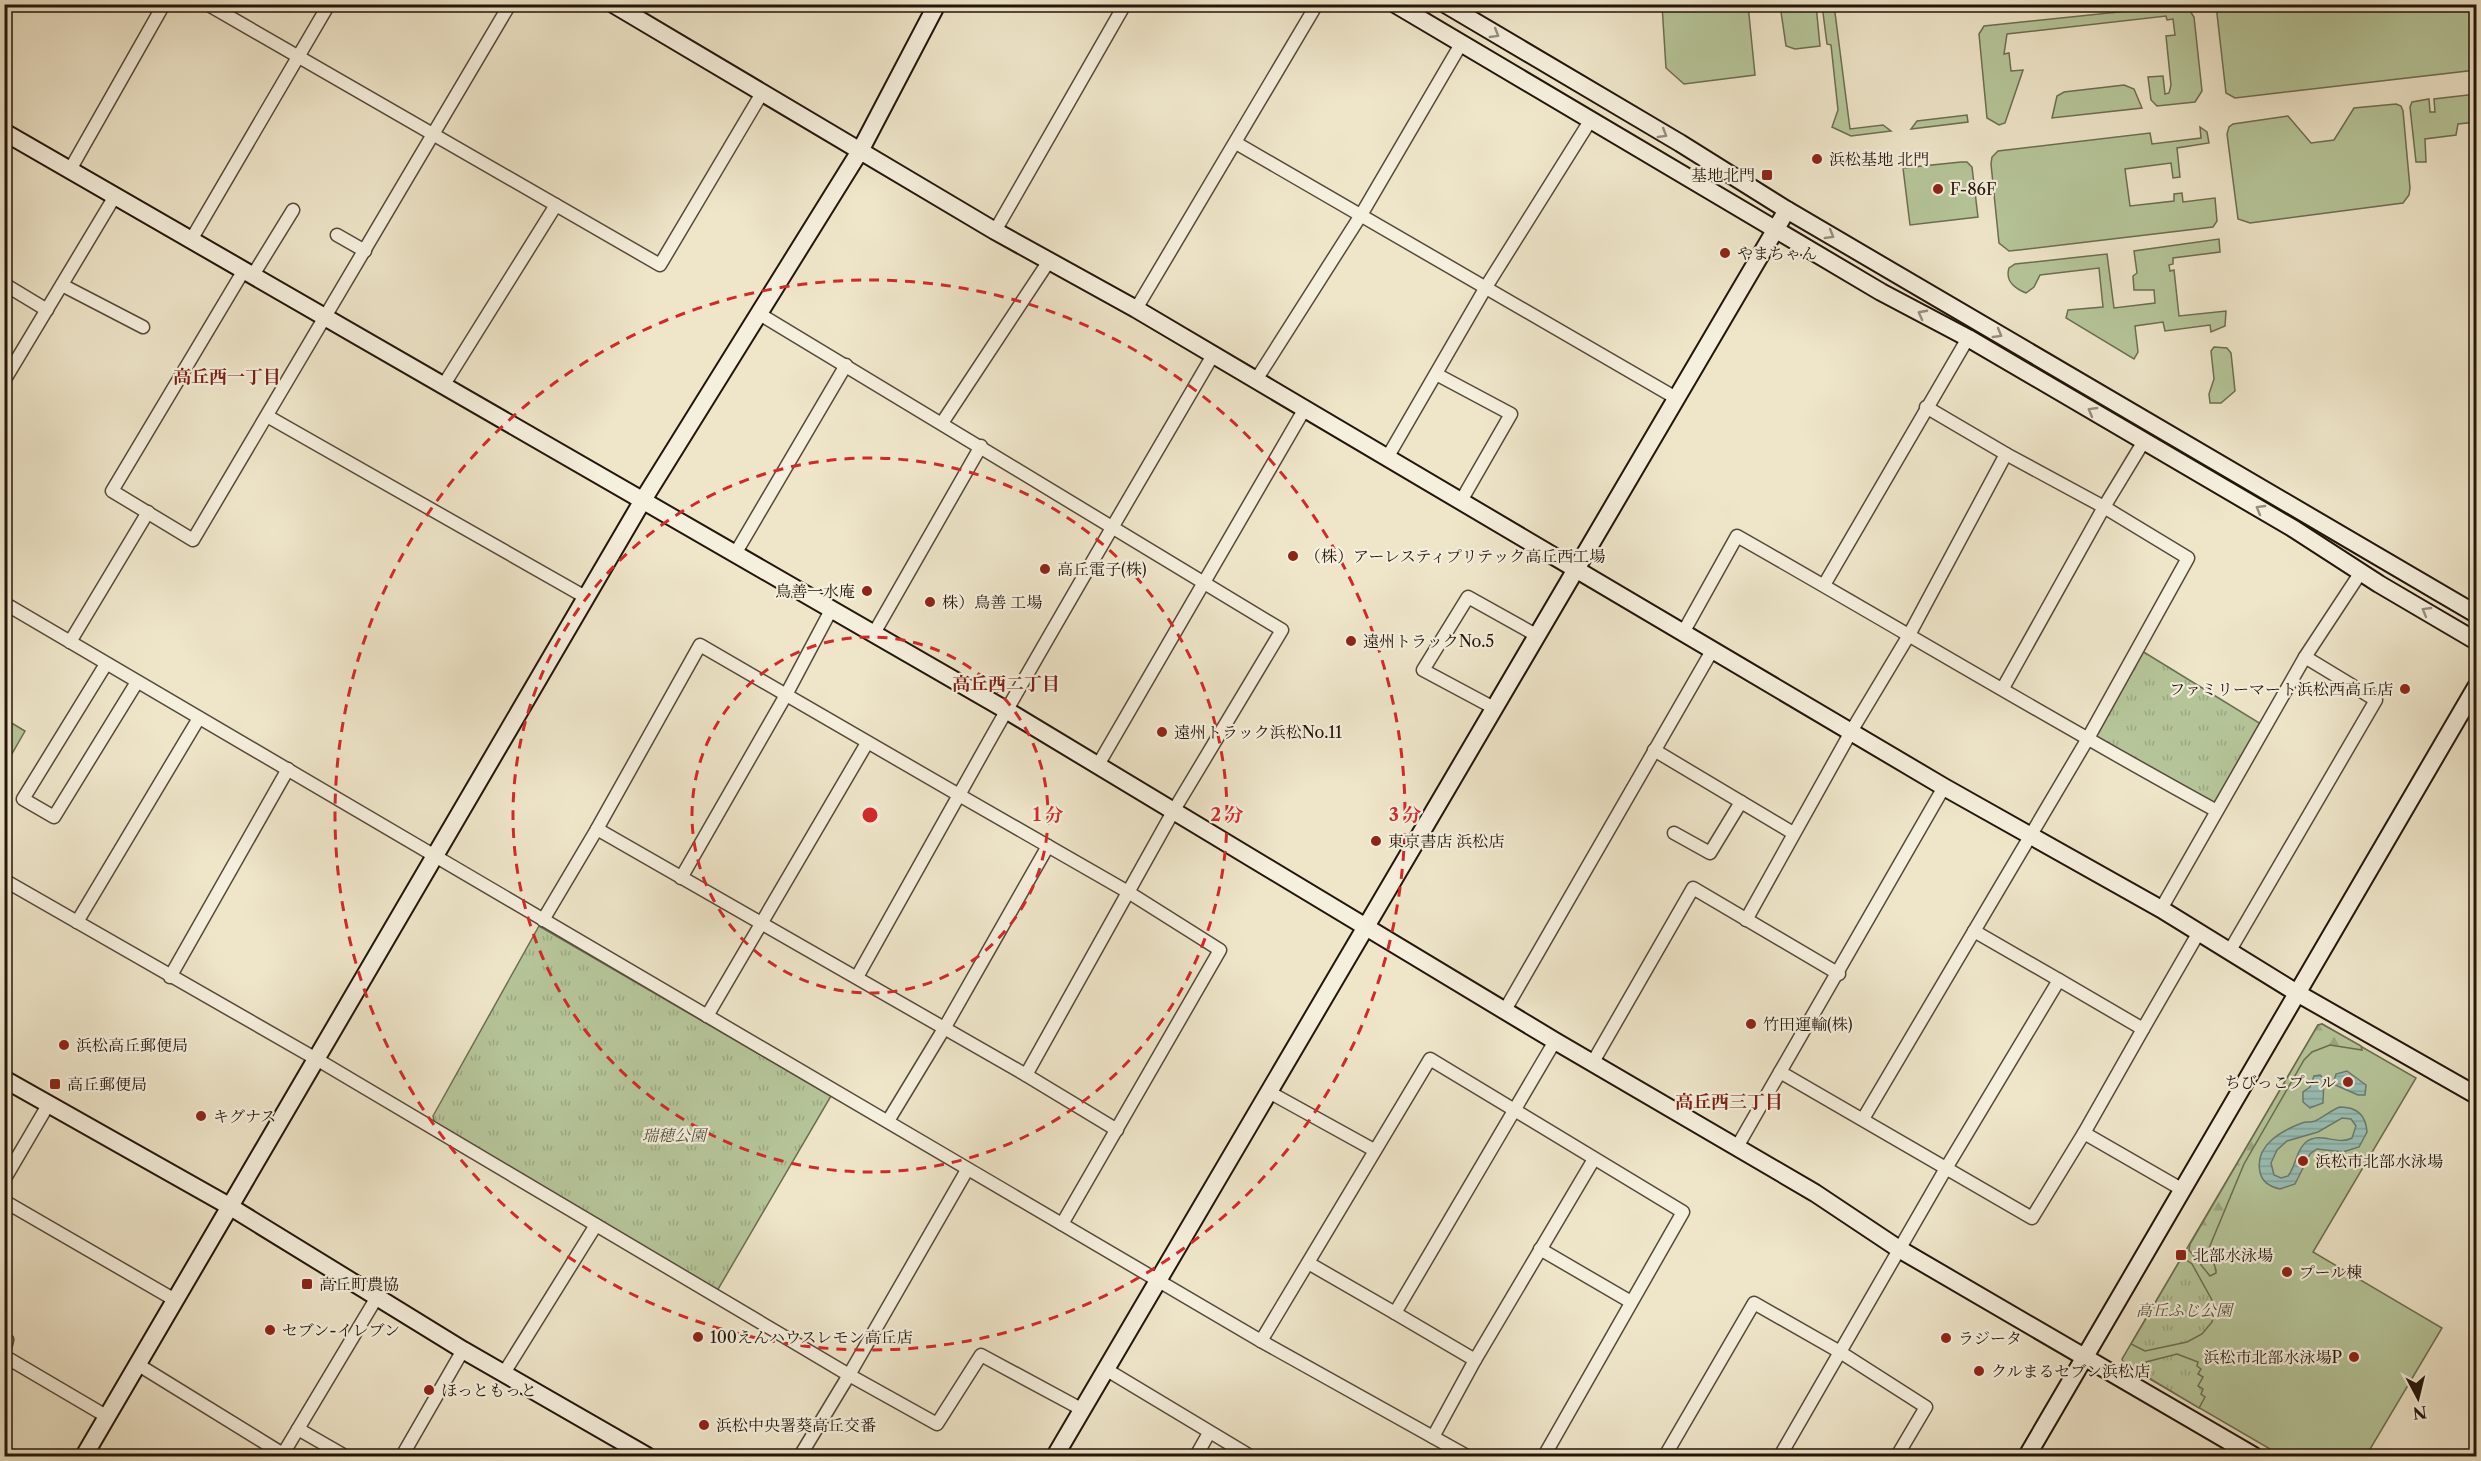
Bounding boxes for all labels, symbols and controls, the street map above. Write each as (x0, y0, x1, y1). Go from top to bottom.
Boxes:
one-way arrow (1489, 27, 1500, 39)
one-way arrow (1657, 126, 1667, 138)
place label: 浜松基地 北門 (1829, 149, 1929, 169)
marker: 浜松基地 北門 (1810, 152, 1824, 166)
place label: 基地北門 (1691, 165, 1755, 185)
marker: 基地北門 (1760, 168, 1774, 182)
place label: F-86F (1950, 179, 1996, 199)
marker: F-86F (1931, 182, 1945, 196)
one-way arrow (1824, 228, 1834, 240)
place label: やまちゃん (1737, 243, 1817, 263)
marker: やまちゃん (1718, 246, 1732, 260)
one-way arrow (1918, 310, 1929, 321)
one-way arrow (1992, 326, 2002, 338)
district label: 高丘西一丁目 (173, 366, 281, 388)
one-way arrow (2088, 406, 2098, 418)
one-way arrow (2256, 505, 2266, 516)
place label: （株）アーレスティプリテック高丘西工場 (1305, 546, 1605, 566)
marker: （株）アーレスティプリテック高丘西工場 (1286, 549, 1300, 563)
place label: 高丘電子(株) (1057, 559, 1147, 579)
marker: 高丘電子(株) (1038, 562, 1052, 576)
place label: 鳥善一水庵 (775, 581, 855, 601)
marker: 鳥善一水庵 (860, 584, 874, 598)
place label: 株）鳥善 工場 (942, 592, 1042, 612)
marker: 株）鳥善 工場 (923, 595, 937, 609)
one-way arrow (2422, 607, 2432, 619)
place label: 遠州トラックNo.5 (1363, 631, 1494, 651)
marker: 遠州トラックNo.5 (1344, 634, 1358, 648)
district label: 高丘西二丁目 (952, 673, 1060, 695)
place label: ファミリーマート浜松西高丘店 (2169, 679, 2393, 699)
marker: ファミリーマート浜松西高丘店 (2398, 682, 2412, 696)
place label: 遠州トラック浜松No.11 (1174, 722, 1342, 742)
marker: 遠州トラック浜松No.11 (1155, 725, 1169, 739)
text: 1 分 (1033, 804, 1063, 826)
text: 2 分 (1210, 804, 1244, 826)
text: 3 分 (1389, 804, 1421, 826)
centre of rings (860, 805, 880, 825)
place label: 東京書店 浜松店 (1388, 831, 1504, 851)
marker: 東京書店 浜松店 (1369, 834, 1383, 848)
place label: 竹田運輸(株) (1763, 1014, 1853, 1034)
marker: 竹田運輸(株) (1744, 1017, 1758, 1031)
place label: 浜松高丘郵便局 (76, 1035, 188, 1055)
marker: 浜松高丘郵便局 (57, 1038, 71, 1052)
place label: ちびっこプール (2225, 1072, 2336, 1092)
place label: 高丘郵便局 (67, 1074, 147, 1094)
marker: ちびっこプール (2341, 1075, 2355, 1089)
marker: 高丘郵便局 (48, 1077, 62, 1091)
district label: 高丘西三丁目 (1675, 1091, 1783, 1113)
place label: キグナス (213, 1106, 276, 1126)
marker: キグナス (194, 1109, 208, 1123)
park label: 瑞穂公園 (642, 1125, 709, 1145)
place label: 浜松市北部水泳場 (2315, 1151, 2443, 1171)
marker: 浜松市北部水泳場 (2296, 1154, 2310, 1168)
place label: 北部水泳場 (2193, 1245, 2273, 1265)
marker: 北部水泳場 (2174, 1248, 2188, 1262)
place label: プール棟 (2299, 1262, 2362, 1282)
marker: プール棟 (2280, 1265, 2294, 1279)
place label: 高丘町農協 (319, 1274, 399, 1294)
marker: 高丘町農協 (300, 1277, 314, 1291)
park label: 高丘ふじ公園 (2136, 1300, 2235, 1320)
place label: セブン-イレブン (282, 1320, 400, 1340)
marker: セブン-イレブン (263, 1323, 277, 1337)
place label: 100えんハウスレモン高丘店 (710, 1327, 913, 1347)
place label: ラジータ (1958, 1328, 2022, 1348)
marker: 100えんハウスレモン高丘店 (691, 1330, 705, 1344)
marker: ラジータ (1939, 1331, 1953, 1345)
place label: 浜松市北部水泳場P (2203, 1347, 2342, 1367)
marker: 浜松市北部水泳場P (2347, 1350, 2361, 1364)
place label: クルまるセブン浜松店 (1991, 1361, 2150, 1381)
marker: クルまるセブン浜松店 (1972, 1364, 1986, 1378)
north arrow (2388, 1368, 2448, 1428)
place label: ほっともっと (441, 1380, 537, 1400)
marker: ほっともっと (422, 1383, 436, 1397)
text: N (2412, 1402, 2428, 1424)
place label: 浜松中央署葵高丘交番 (716, 1415, 876, 1435)
marker: 浜松中央署葵高丘交番 (697, 1418, 711, 1432)

